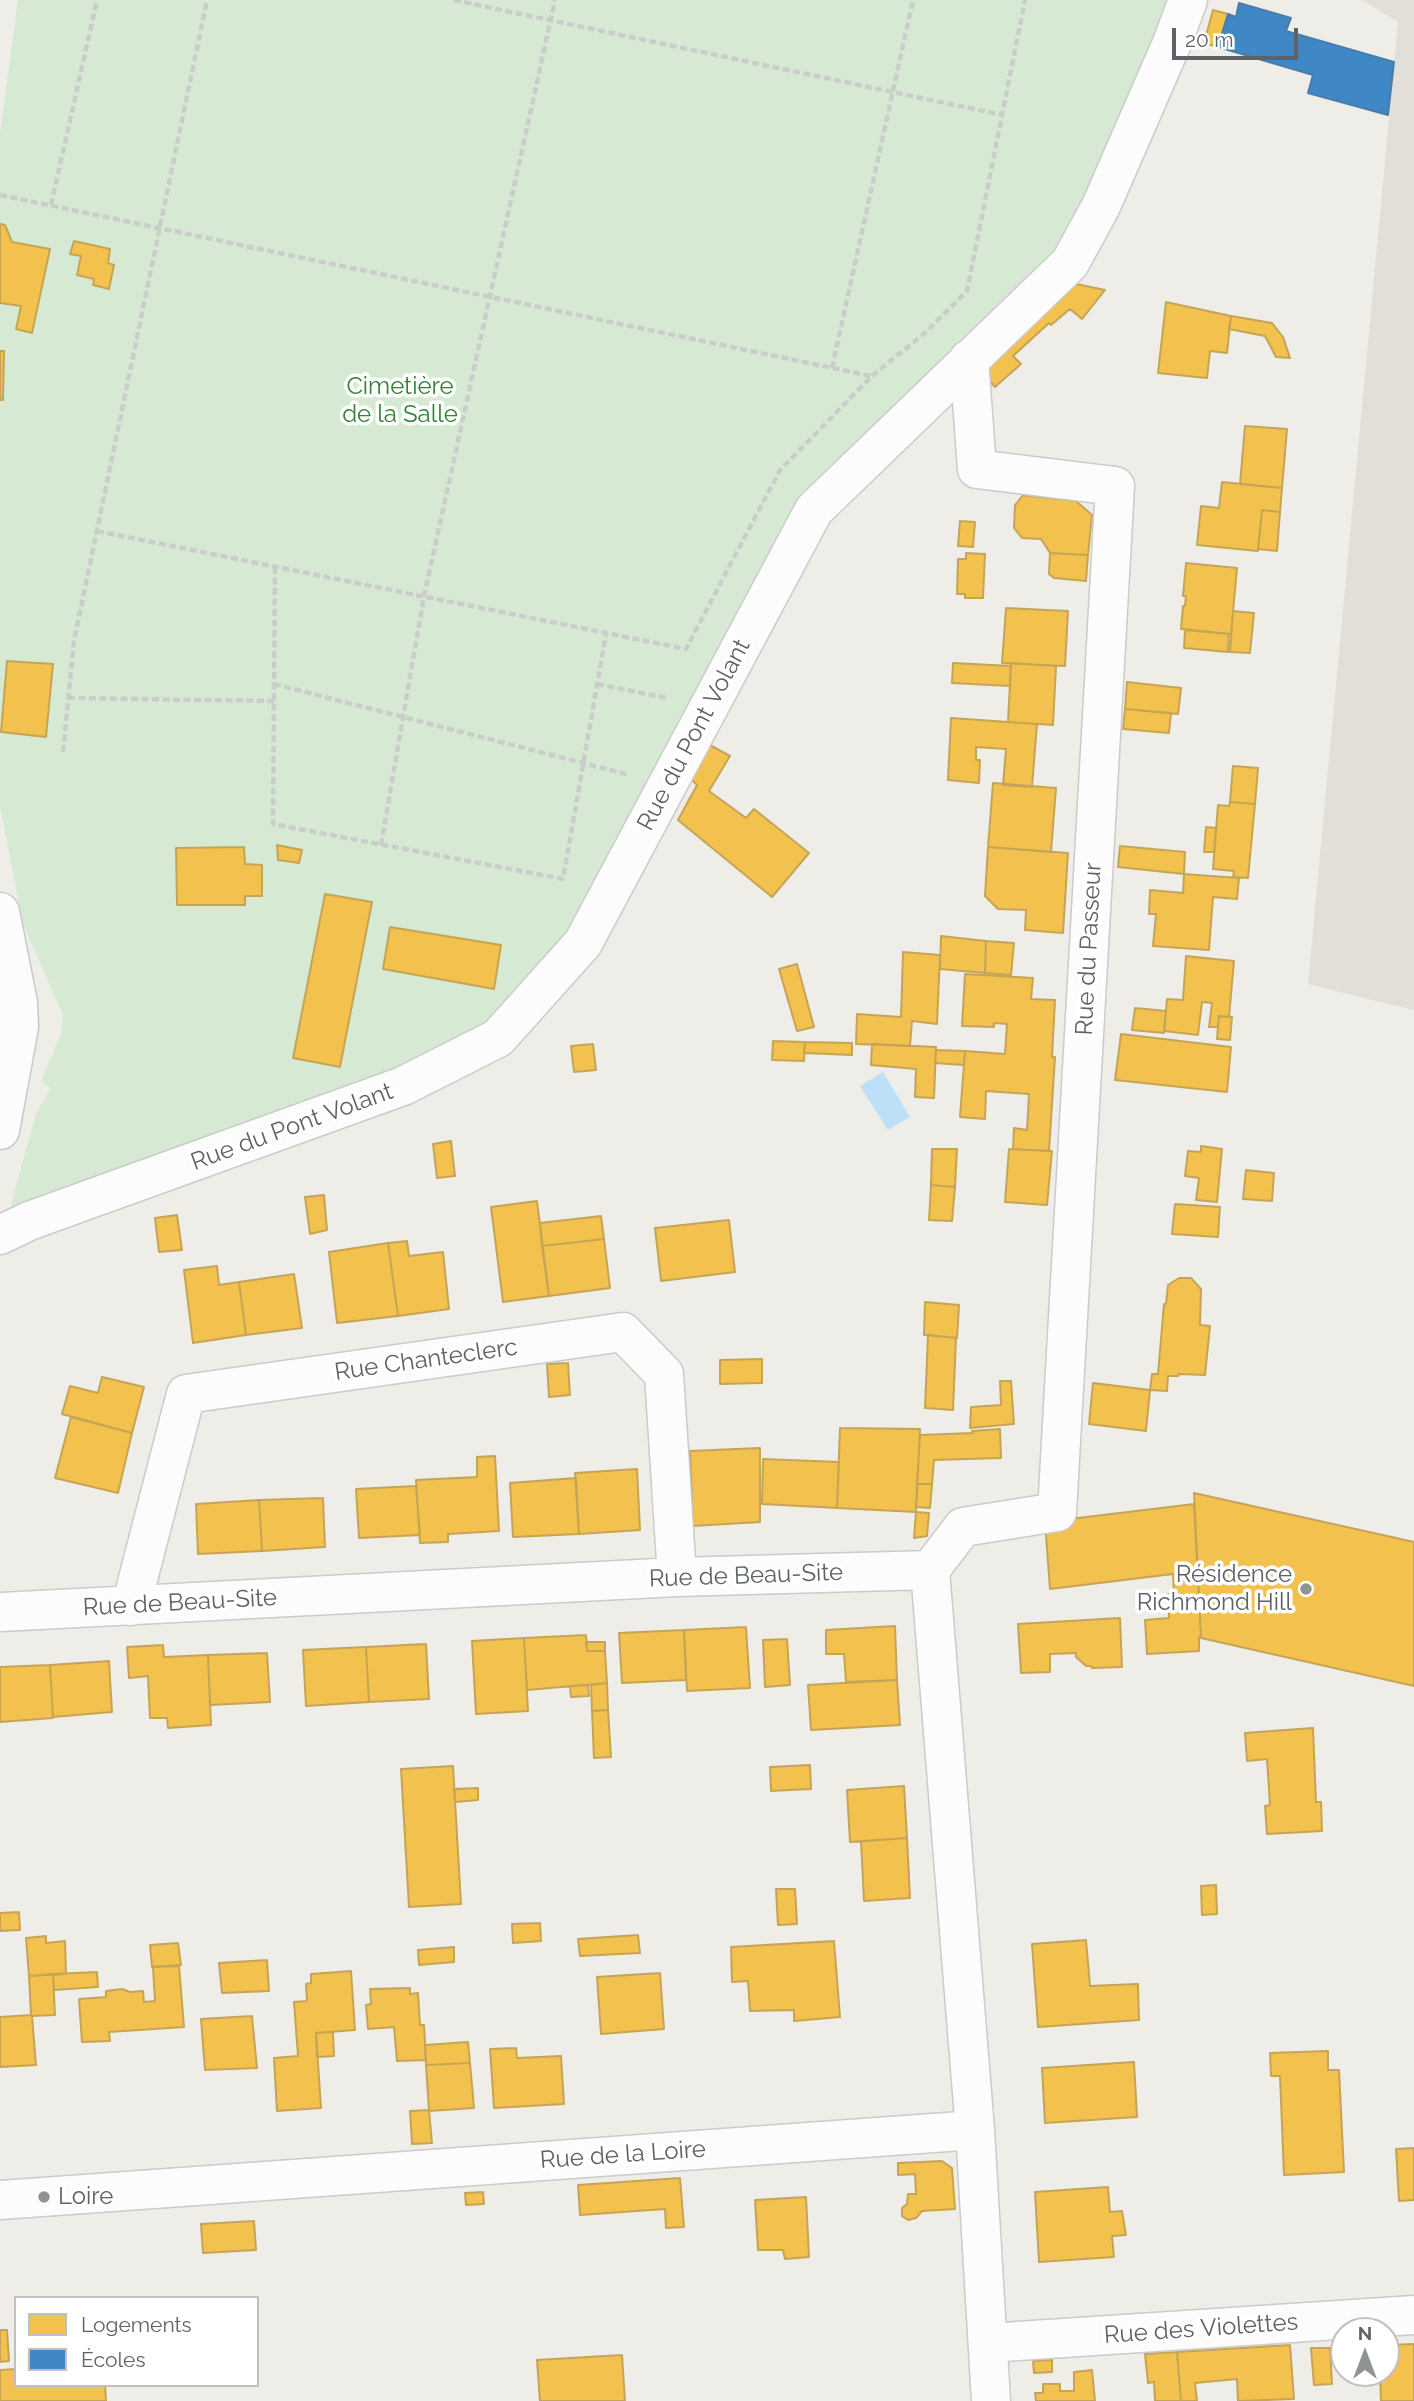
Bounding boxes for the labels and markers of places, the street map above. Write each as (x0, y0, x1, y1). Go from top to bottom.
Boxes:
place label: Résidence Richmond Hill (1137, 1561, 1292, 1617)
marker: Résidence Richmond Hill (1298, 1581, 1314, 1597)
place label: Loire (58, 2183, 113, 2211)
marker: Loire (36, 2189, 52, 2205)

